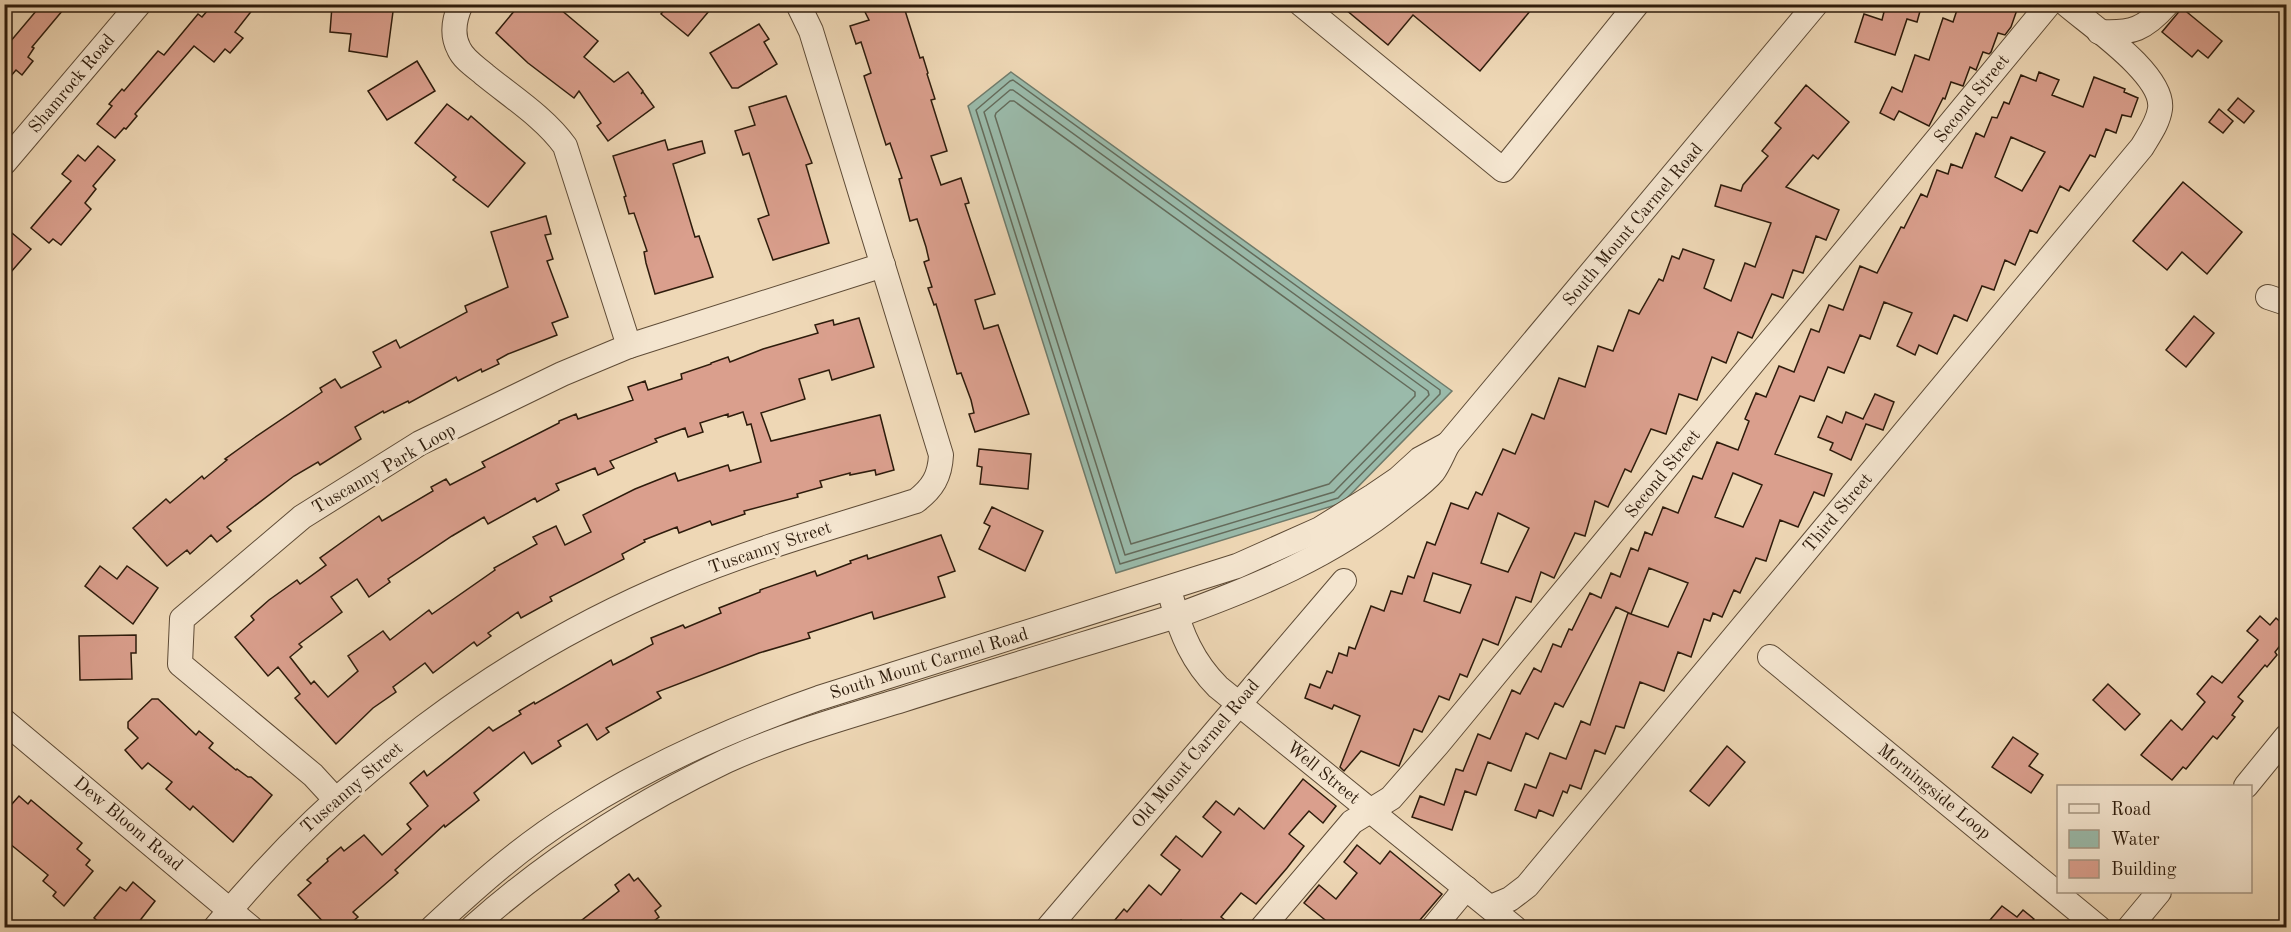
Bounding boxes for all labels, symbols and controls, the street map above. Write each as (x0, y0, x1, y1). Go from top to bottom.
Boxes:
street label: Shamrock Road (26, 31, 118, 137)
street label: Second Street (1931, 51, 2013, 147)
street label: South Mount Carmel Road (1560, 140, 1706, 310)
street label: Tuscanny Park Loop (309, 421, 459, 517)
street label: Second Street (1622, 426, 1704, 522)
street label: Third Street (1800, 470, 1876, 556)
street label: Tuscanny Street (706, 519, 834, 577)
street label: South Mount Carmel Road (828, 625, 1030, 703)
street label: Old Mount Carmel Road (1129, 676, 1263, 832)
street label: Well Street (1283, 738, 1363, 808)
street label: Tuscanny Street (298, 739, 406, 837)
street label: Morningside Loop (1874, 741, 1994, 843)
street label: Dew Bloom Road (70, 773, 186, 875)
legend (2057, 785, 2252, 893)
text: Road (2111, 801, 2151, 819)
text: Water (2111, 831, 2160, 849)
text: Building (2111, 861, 2177, 879)

